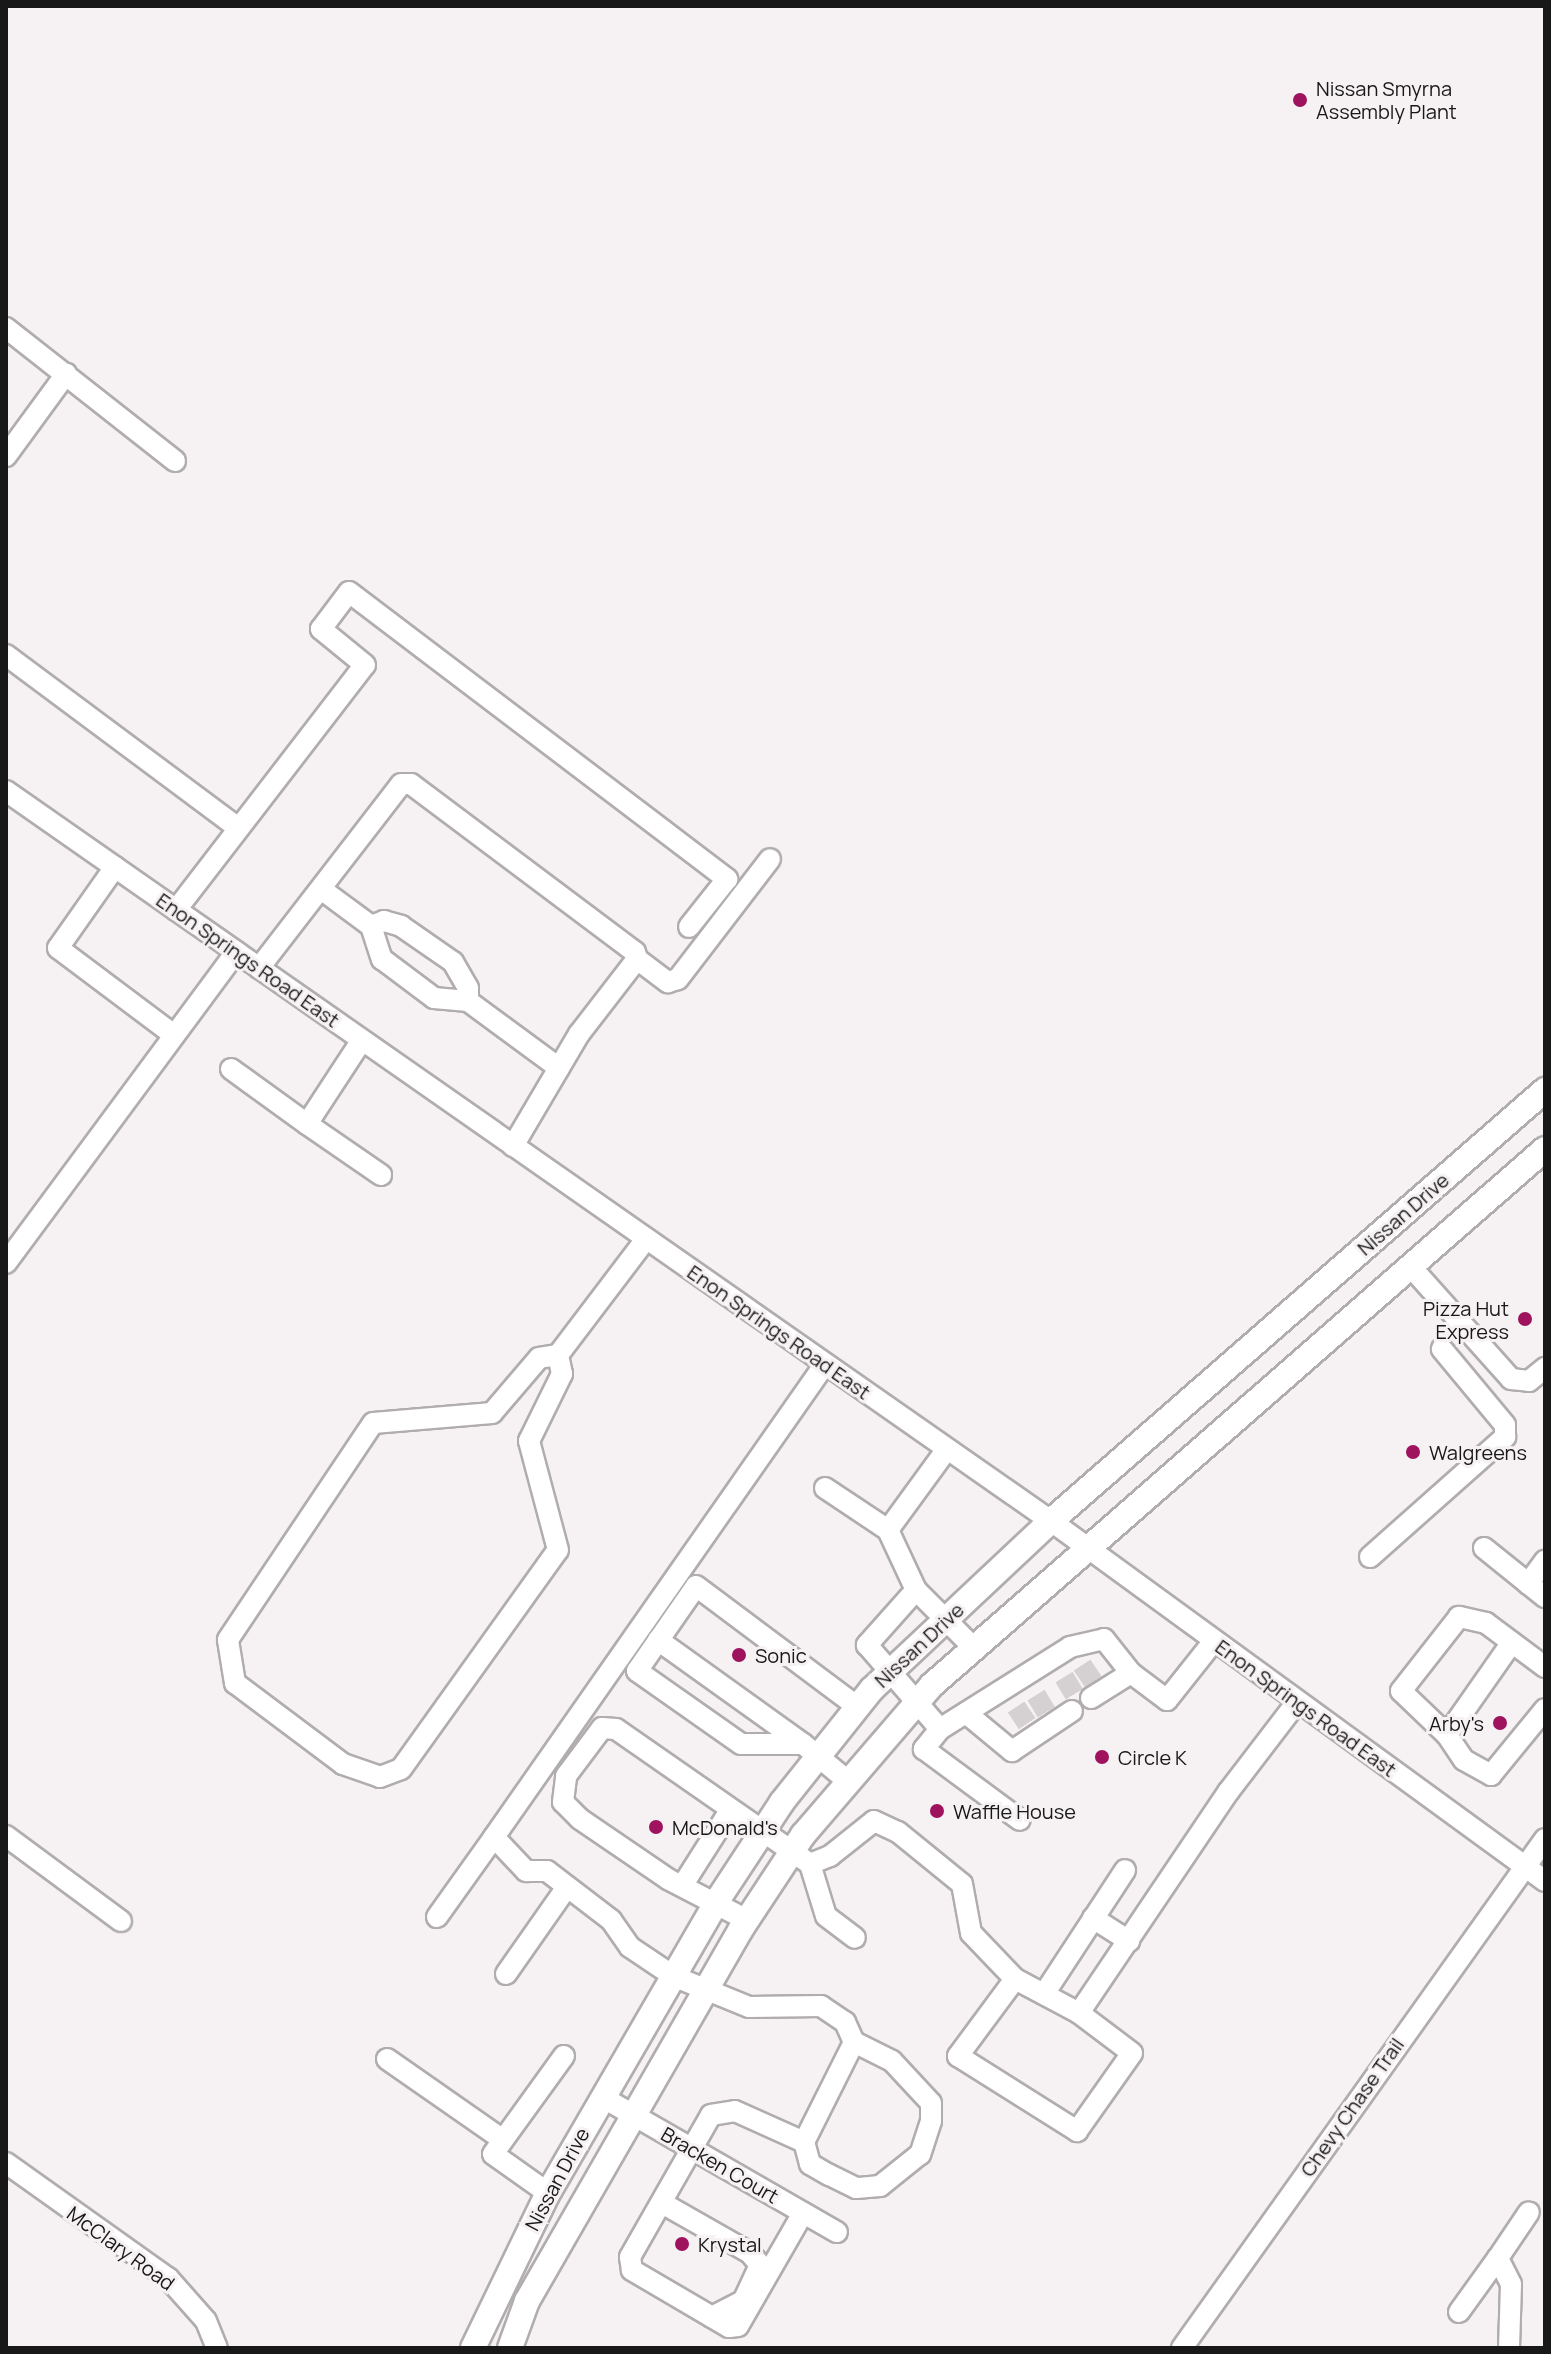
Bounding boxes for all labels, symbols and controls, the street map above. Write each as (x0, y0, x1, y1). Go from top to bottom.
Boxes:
place label: Nissan Smyrna Assembly Plant (1316, 76, 1457, 123)
marker: Nissan Smyrna Assembly Plant (1291, 91, 1309, 109)
street label: Enon Springs Road East (152, 888, 344, 1032)
street label: Nissan Drive (1352, 1168, 1454, 1260)
street label: Enon Springs Road East (683, 1260, 875, 1404)
place label: Pizza Hut Express (1423, 1296, 1509, 1343)
marker: Pizza Hut Express (1516, 1310, 1534, 1328)
place label: Walgreens (1429, 1440, 1527, 1464)
marker: Walgreens (1404, 1443, 1422, 1461)
street label: Nissan Drive (869, 1598, 969, 1692)
street label: Enon Springs Road East (1211, 1634, 1401, 1782)
place label: Sonic (755, 1643, 807, 1667)
marker: Sonic (730, 1646, 748, 1664)
place label: Arby's (1429, 1711, 1484, 1735)
marker: Arby's (1491, 1714, 1509, 1732)
place label: Circle K (1118, 1745, 1187, 1769)
marker: Circle K (1093, 1748, 1111, 1766)
place label: Waffle House (953, 1799, 1076, 1823)
marker: Waffle House (928, 1802, 946, 1820)
place label: McDonald's (672, 1815, 778, 1839)
marker: McDonald's (647, 1818, 665, 1836)
street label: Chevy Chase Trail (1295, 2033, 1409, 2181)
street label: Bracken Court (657, 2122, 783, 2208)
street label: Nissan Drive (520, 2123, 594, 2235)
street label: McClary Road (63, 2201, 179, 2295)
place label: Krystal (698, 2232, 762, 2256)
marker: Krystal (673, 2235, 691, 2253)

